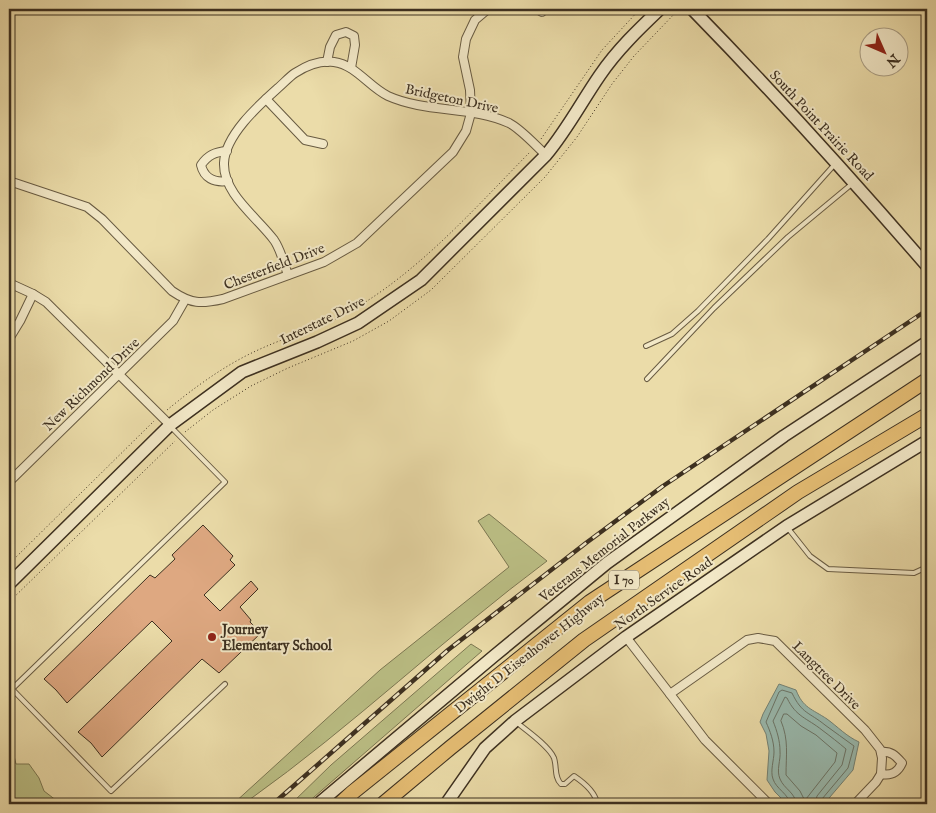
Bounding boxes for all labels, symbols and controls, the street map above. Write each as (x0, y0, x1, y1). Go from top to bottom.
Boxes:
north arrow (858, 28, 908, 78)
text: N (882, 49, 904, 71)
street label: South Point Prairie Road (765, 67, 878, 185)
street label: Bridgeton Drive (403, 80, 501, 118)
street label: Chesterfield Drive (221, 239, 328, 294)
street label: Interstate Drive (277, 292, 368, 349)
street label: New Richmond Drive (40, 334, 144, 435)
street label: Veterans Memorial Parkway (535, 493, 674, 607)
street label: North Service Road (611, 553, 716, 634)
road number: I 70 (609, 570, 639, 590)
street label: Dwight D Eisenhower Highway (451, 590, 608, 718)
place label: Journey Elementary School (220, 621, 333, 655)
marker: Journey Elementary School (206, 631, 218, 643)
street label: Langtree Drive (788, 638, 865, 714)

